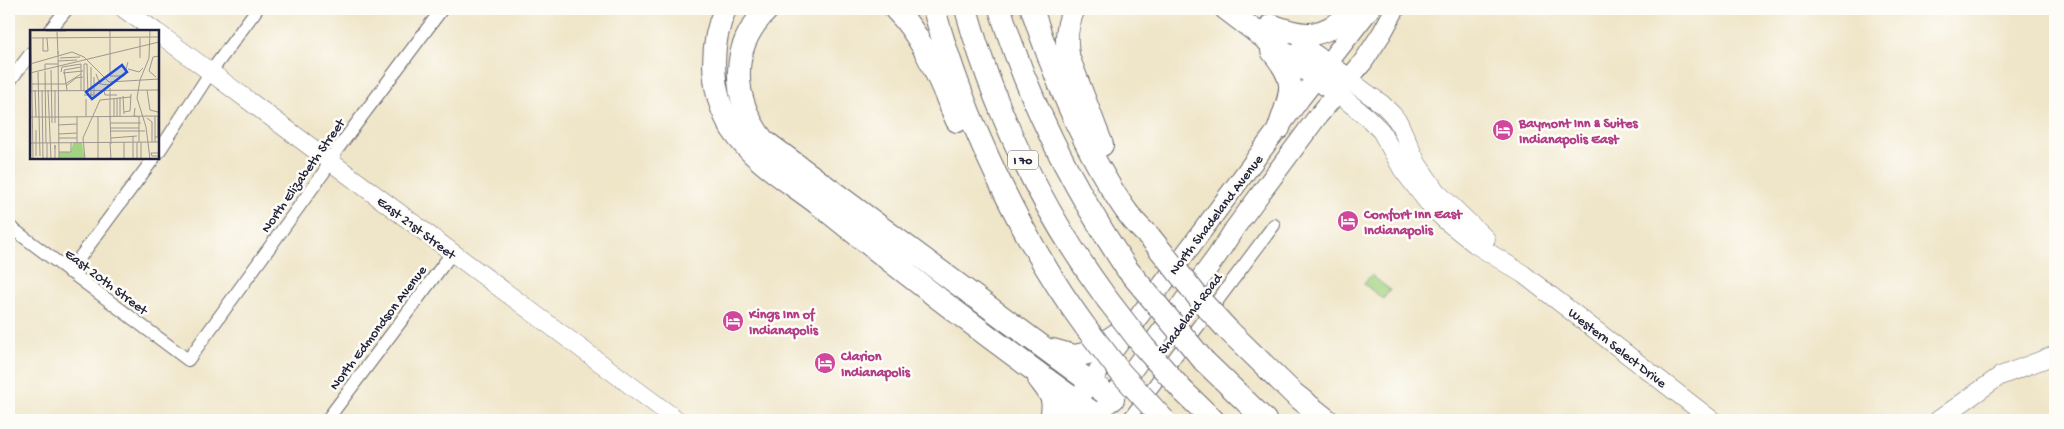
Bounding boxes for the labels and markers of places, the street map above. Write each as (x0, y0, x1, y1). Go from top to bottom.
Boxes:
place label: Baymont Inn & Suites Indianapolis East (1518, 116, 1638, 149)
hotel icon: Baymont Inn & Suites Indianapolis East (1491, 118, 1515, 142)
place label: Comfort Inn East Indianapolis (1363, 207, 1463, 240)
hotel icon: Comfort Inn East Indianapolis (1336, 209, 1360, 233)
place label: Kings Inn of Indianapolis (748, 307, 819, 340)
hotel icon: Kings Inn of Indianapolis (721, 309, 745, 333)
place label: Clarion Indianapolis (840, 349, 911, 382)
hotel icon: Clarion Indianapolis (813, 351, 837, 375)

